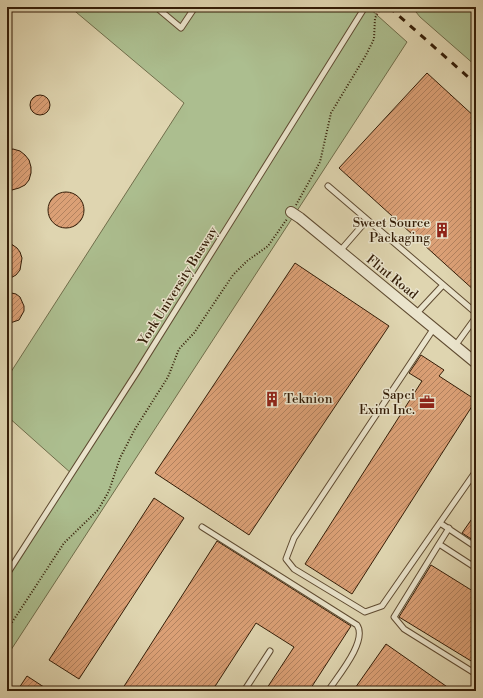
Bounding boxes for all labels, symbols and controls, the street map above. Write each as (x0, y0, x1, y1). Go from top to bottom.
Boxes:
place label: Sweet Source Packaging (353, 215, 430, 246)
building icon: Sweet Source Packaging (433, 221, 451, 239)
street label: York University Busway (134, 223, 222, 349)
street label: Flint Road (363, 251, 422, 303)
place label: Sapci Exim Inc. (359, 387, 415, 418)
building icon: Teknion (263, 390, 281, 408)
place label: Teknion (284, 391, 333, 407)
office icon: Sapci Exim Inc. (418, 393, 436, 411)

